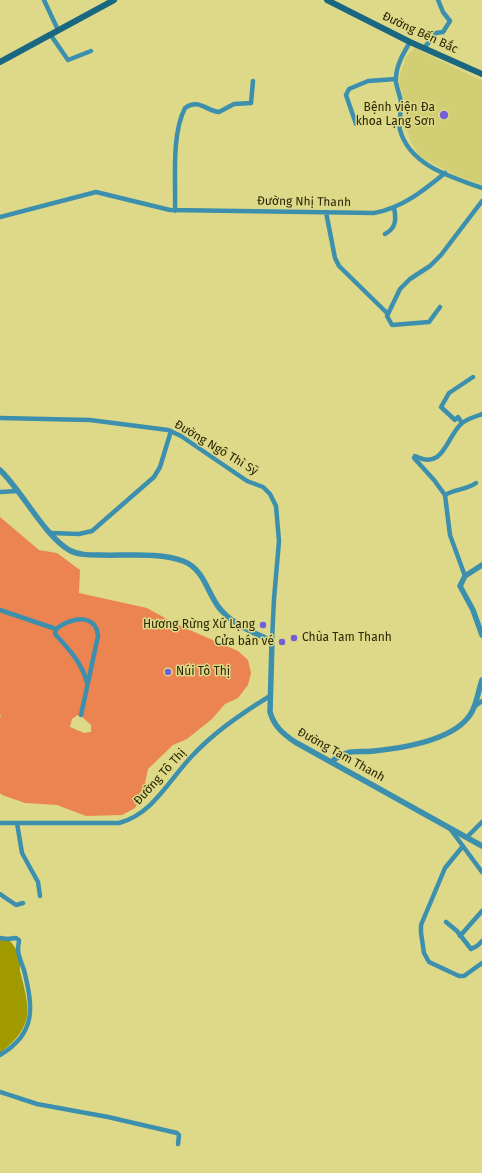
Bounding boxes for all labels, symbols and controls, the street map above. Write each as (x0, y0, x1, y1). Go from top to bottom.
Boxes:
street label: Đường Bến Bắc (380, 9, 460, 57)
place label: Bệnh viện Đa khoa Lạng Sơn (356, 101, 435, 129)
marker: Bệnh viện Đa khoa Lạng Sơn (438, 109, 450, 121)
street label: Đường Nhị Thanh (257, 194, 351, 210)
street label: Đường Ngô Thì Sỹ (172, 417, 260, 479)
place label: Hương Rừng Xứ Lạng (143, 618, 255, 632)
marker: Hương Rừng Xứ Lạng (258, 620, 268, 630)
place label: Chùa Tam Thanh (302, 631, 392, 645)
marker: Chùa Tam Thanh (289, 633, 299, 643)
place label: Cửa bán vé (215, 635, 274, 649)
marker: Cửa bán vé (277, 637, 287, 647)
place label: Núi Tô Thị (176, 665, 230, 679)
marker: Núi Tô Thị (163, 667, 173, 677)
street label: Đường Tam Thanh (295, 725, 387, 785)
street label: Đường Tô Thị (131, 746, 189, 808)

